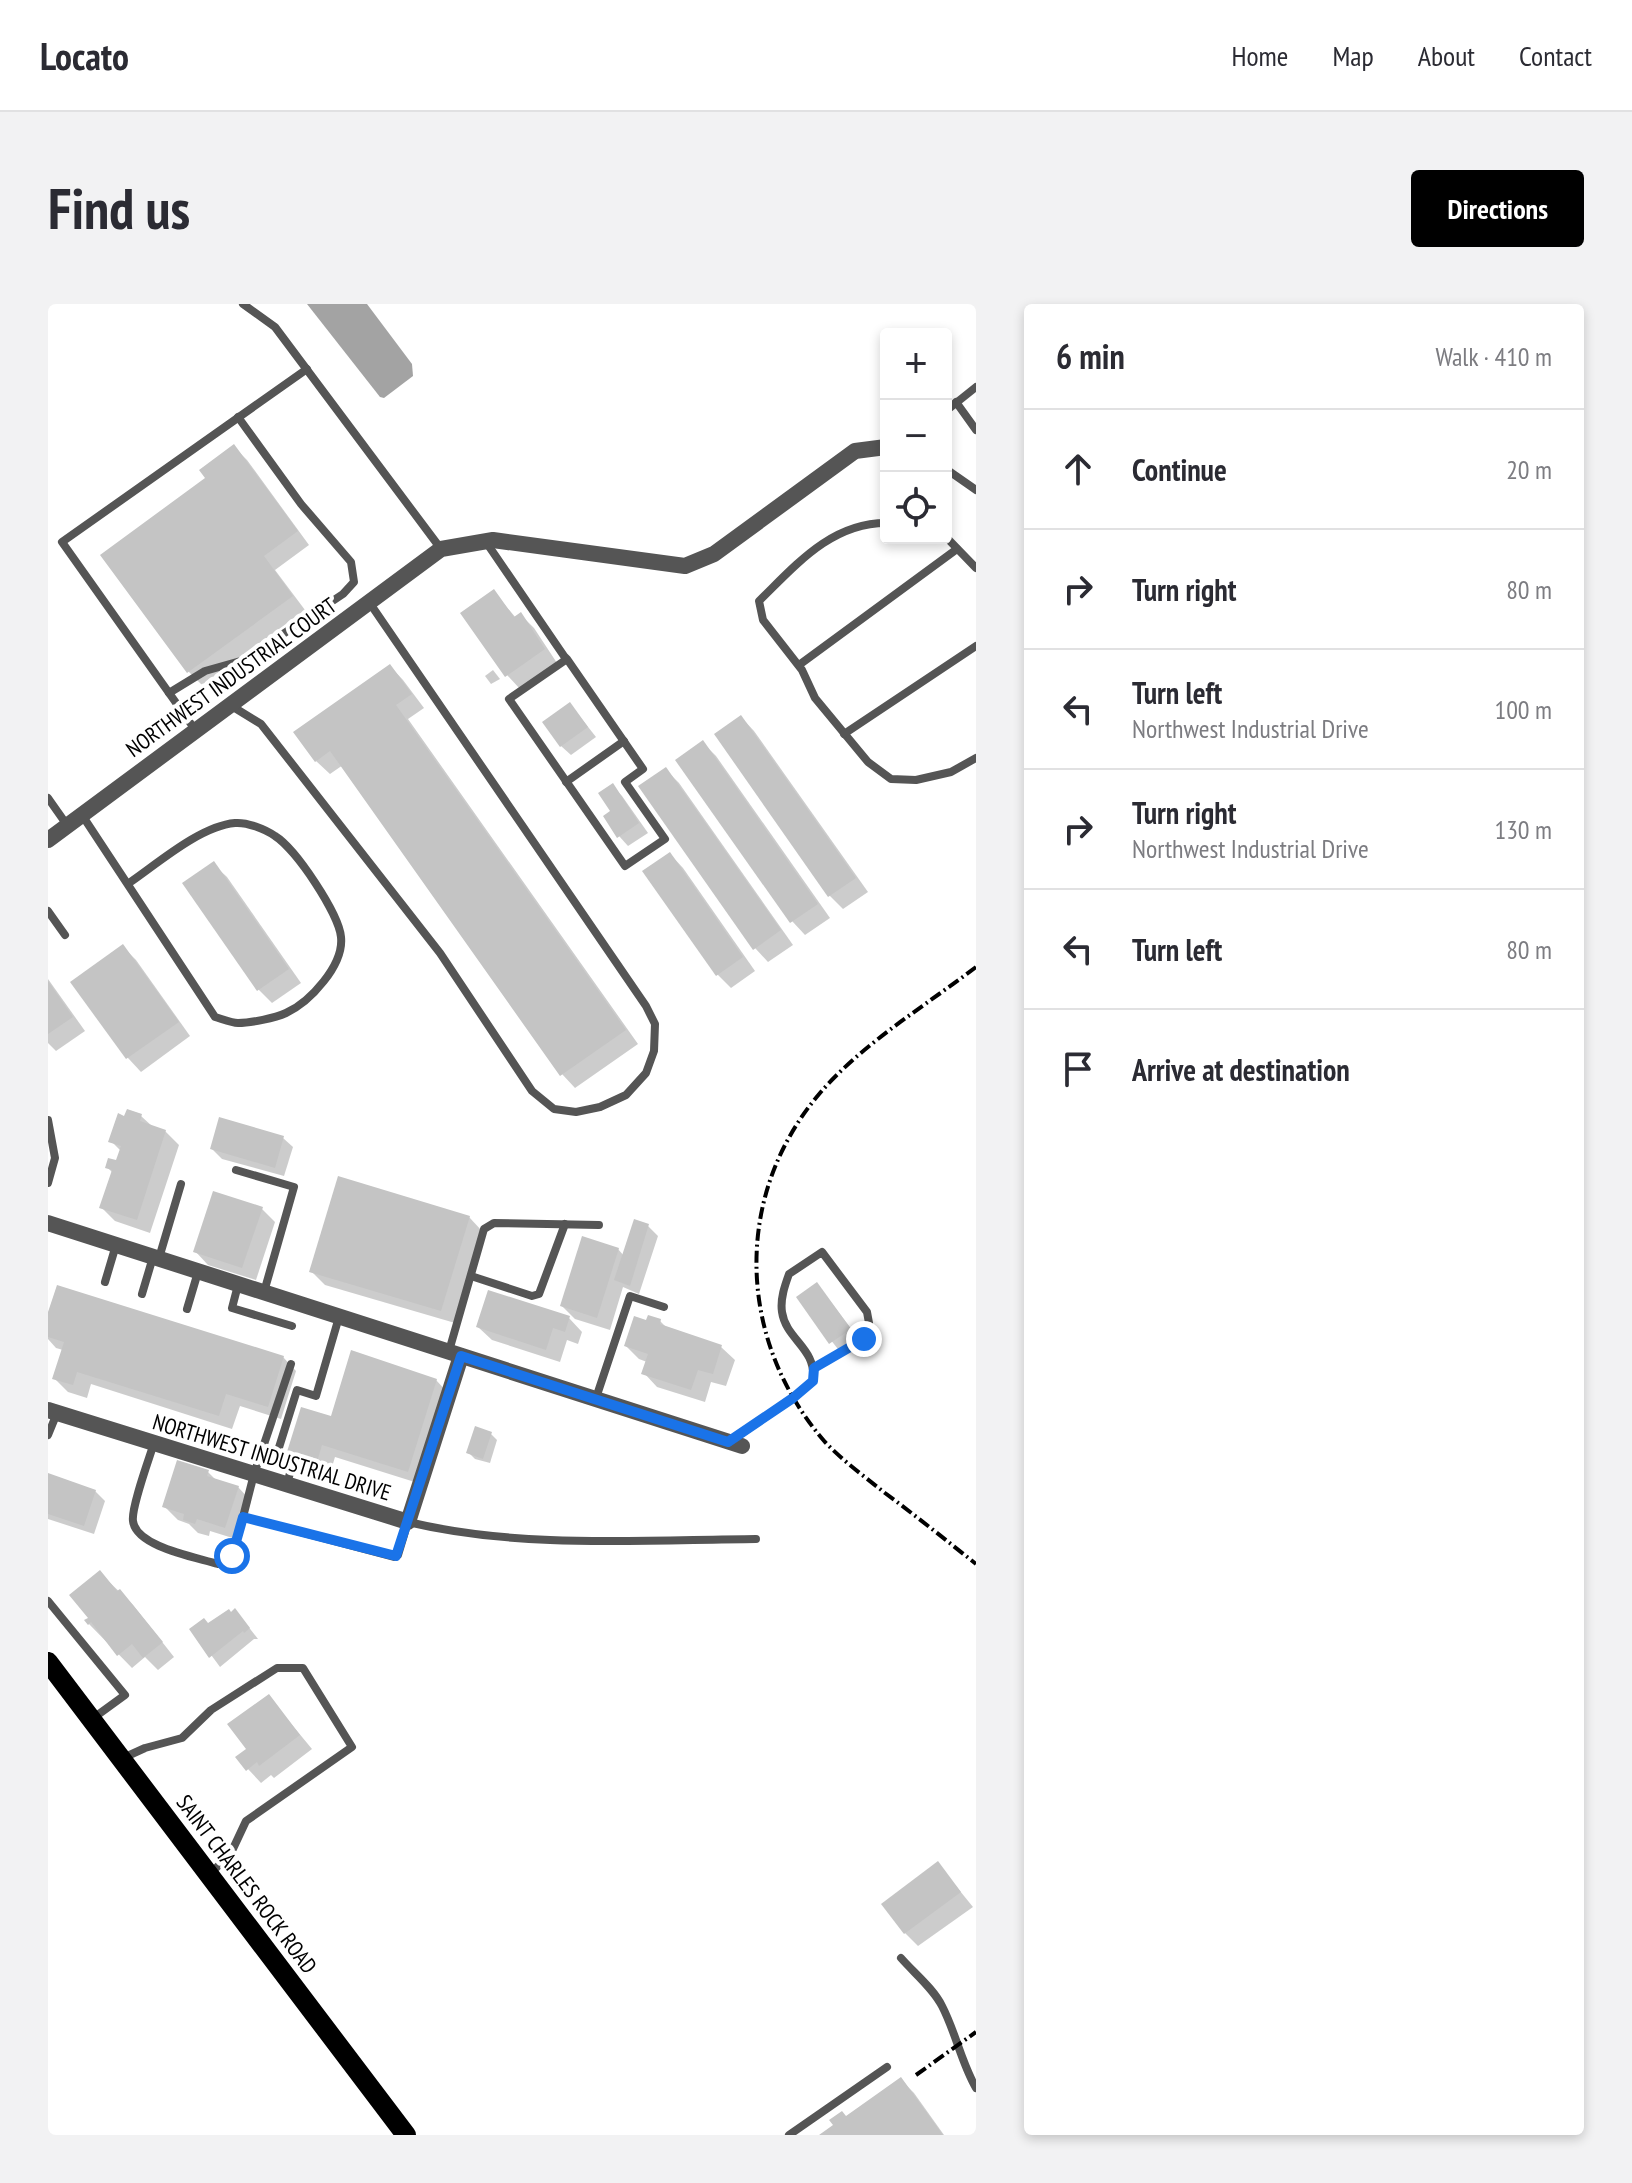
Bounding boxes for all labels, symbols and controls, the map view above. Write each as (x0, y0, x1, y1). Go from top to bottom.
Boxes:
text: Locato (40, 31, 129, 80)
text: Home (1232, 37, 1288, 74)
text: Map (1332, 37, 1374, 74)
text: About (1418, 37, 1475, 74)
text: Contact (1519, 37, 1592, 74)
button: Directions (1411, 170, 1584, 247)
text: Find us (48, 172, 190, 244)
map controls (880, 328, 952, 544)
button: + (880, 328, 952, 400)
text: 6 min (1056, 334, 1125, 378)
text: Walk · 410 m (1435, 340, 1552, 373)
button: − (880, 400, 952, 472)
icon: ahead (1056, 447, 1100, 491)
text: Continue (1132, 450, 1227, 489)
text: 20 m (1506, 453, 1552, 486)
button: locate (880, 472, 952, 544)
icon: right (1056, 567, 1100, 611)
text: Turn right (1132, 570, 1236, 609)
text: 80 m (1506, 573, 1552, 606)
street label: NORTHWEST INDUSTRIAL COURT (120, 591, 342, 763)
text: Turn left (1132, 673, 1222, 712)
icon: left (1056, 687, 1100, 731)
text: 100 m (1494, 693, 1552, 726)
text: Northwest Industrial Drive (1132, 712, 1369, 745)
text: Turn right (1132, 793, 1236, 832)
icon: right (1056, 807, 1100, 851)
text: 130 m (1494, 813, 1552, 846)
text: Northwest Industrial Drive (1132, 832, 1369, 865)
icon: left (1056, 927, 1100, 971)
text: Turn left (1132, 930, 1222, 969)
text: 80 m (1506, 933, 1552, 966)
icon: arrive (1056, 1047, 1100, 1091)
text: Arrive at destination (1132, 1050, 1350, 1089)
route end (846, 1321, 882, 1357)
street label: NORTHWEST INDUSTRIAL DRIVE (149, 1407, 395, 1507)
route start (214, 1538, 250, 1574)
street label: SAINT CHARLES ROCK ROAD (171, 1789, 323, 1979)

